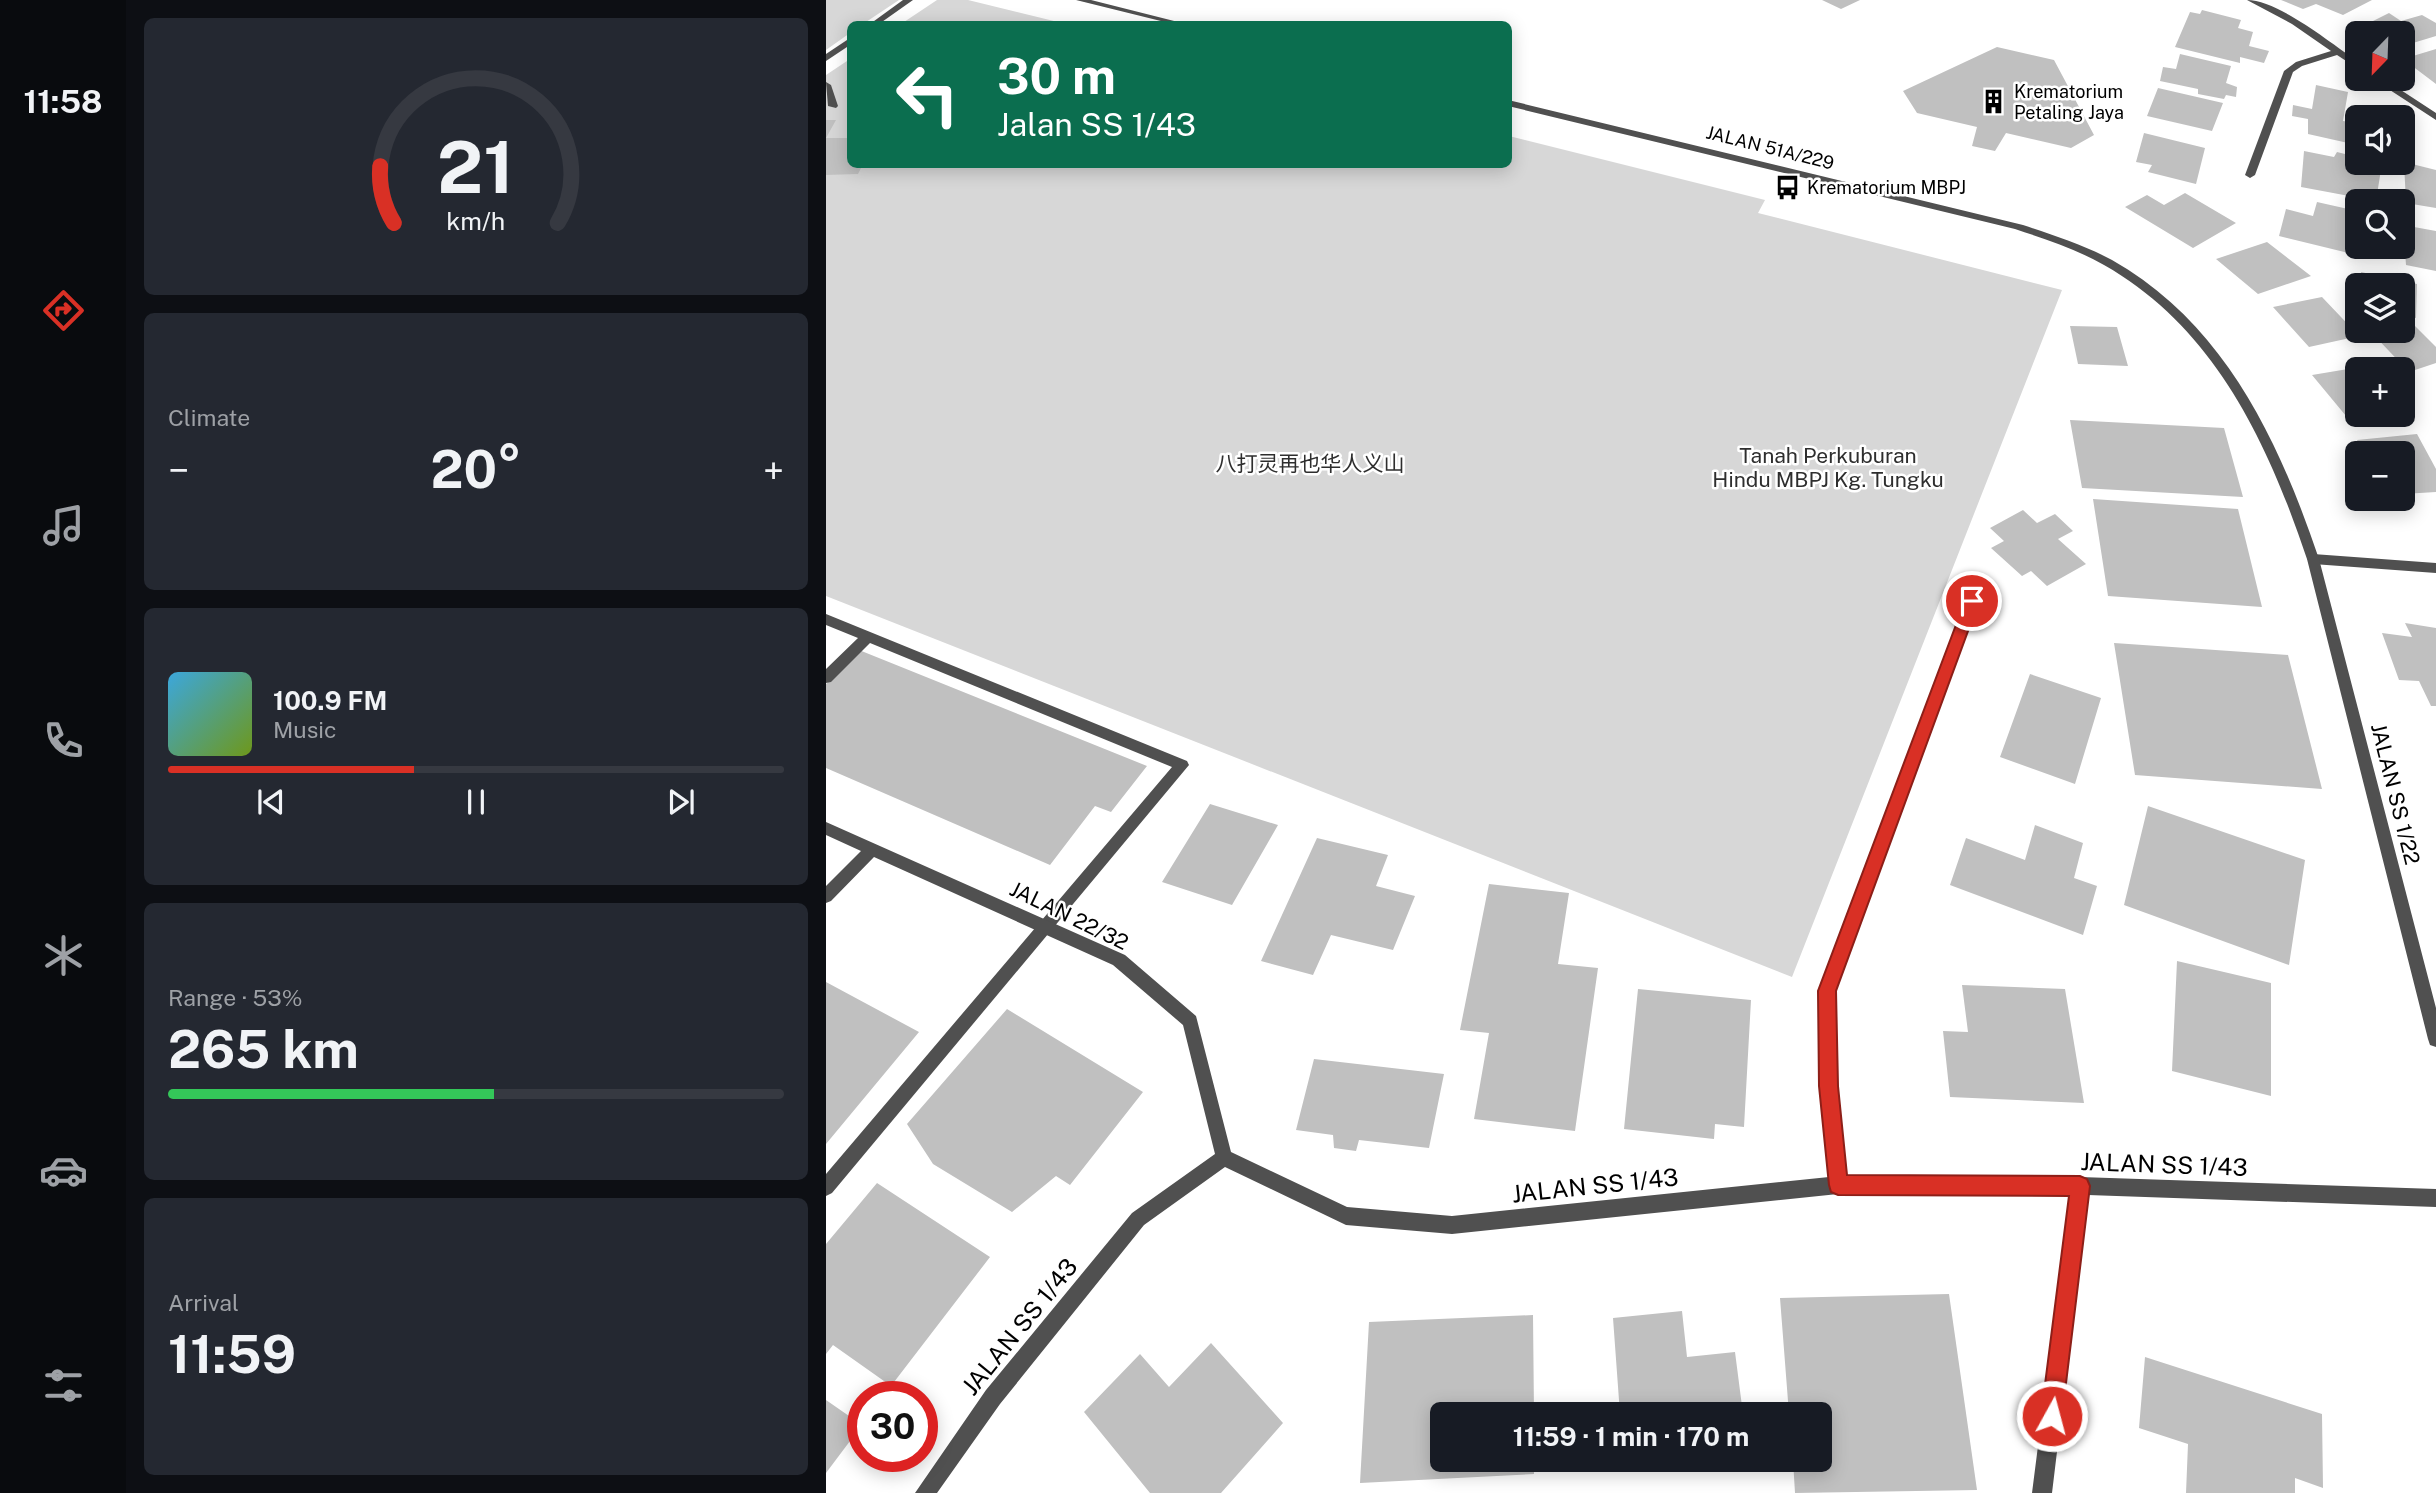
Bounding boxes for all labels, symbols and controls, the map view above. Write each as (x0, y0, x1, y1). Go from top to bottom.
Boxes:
north arrow (2345, 21, 2415, 91)
map controls (2345, 21, 2415, 511)
text: 30 m (997, 47, 1116, 105)
icon: left (882, 49, 973, 140)
place label: Krematorium Petaling Jaya (2014, 81, 2124, 123)
text: 11:58 (23, 83, 103, 120)
building icon: Krematorium Petaling Jaya (1980, 88, 2008, 116)
button: sound (2345, 105, 2415, 175)
text: Jalan SS 1/43 (997, 106, 1196, 143)
street label: JALAN 51A/229 (1704, 121, 1836, 174)
text: 21 (437, 124, 515, 209)
bus stop icon: Krematorium MBPJ (1773, 174, 1801, 202)
place label: Krematorium MBPJ (1807, 177, 1966, 198)
button: search (2345, 189, 2415, 259)
text: km/h (447, 205, 505, 235)
button: layers (2345, 273, 2415, 343)
icon: directions (39, 286, 88, 335)
button: + (2345, 357, 2415, 427)
text: Climate (168, 404, 250, 431)
text: 20° (430, 439, 522, 500)
button: − (2345, 441, 2415, 511)
park label: Tanah Perkuburan Hindu MBPJ Kg. Tungku (1712, 443, 1944, 492)
text: − (168, 448, 189, 493)
text: + (763, 448, 784, 493)
park label: 八打灵再也华人义山 (1216, 451, 1405, 476)
icon: music (39, 501, 88, 550)
pin (1942, 571, 2002, 631)
icon: arrive (1953, 582, 1991, 620)
text: 100.9 FM (273, 685, 387, 716)
icon: phone (39, 716, 88, 765)
text: Music (273, 716, 337, 743)
street label: JALAN SS 1/22 (2366, 721, 2425, 867)
icon: previous (252, 783, 290, 821)
icon: pause (457, 783, 495, 821)
icon: next (662, 783, 700, 821)
street label: JALAN 22/32 (1006, 876, 1133, 955)
icon: climate (39, 931, 88, 980)
text: Range · 53% (168, 984, 302, 1011)
text: 265 km (168, 1019, 359, 1080)
icon: car (39, 1146, 88, 1195)
street label: JALAN SS 1/43 (2080, 1147, 2248, 1181)
street label: JALAN SS 1/43 (1510, 1162, 1680, 1208)
street label: JALAN SS 1/43 (956, 1253, 1083, 1400)
text: Arrival (168, 1289, 239, 1316)
text: 11:59 (168, 1324, 296, 1385)
icon: filters (39, 1361, 88, 1410)
position arrow (2015, 1379, 2089, 1453)
speed limit sign: 30 (847, 1381, 938, 1472)
text: 11:59 · 1 min · 170 m (1513, 1421, 1749, 1452)

